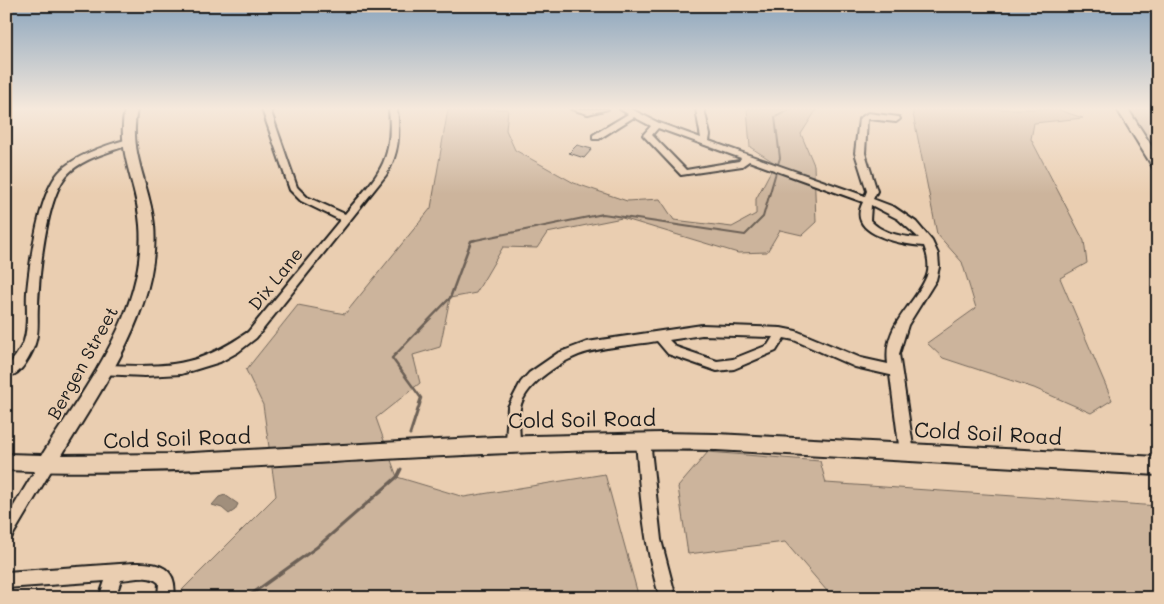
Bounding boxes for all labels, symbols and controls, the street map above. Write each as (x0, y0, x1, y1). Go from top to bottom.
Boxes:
street label: Dix Lane (242, 242, 308, 315)
street label: Bergen Street (41, 302, 123, 423)
street label: Cold Soil Road (508, 404, 656, 433)
street label: Cold Soil Road (914, 415, 1063, 450)
street label: Cold Soil Road (103, 421, 251, 454)

